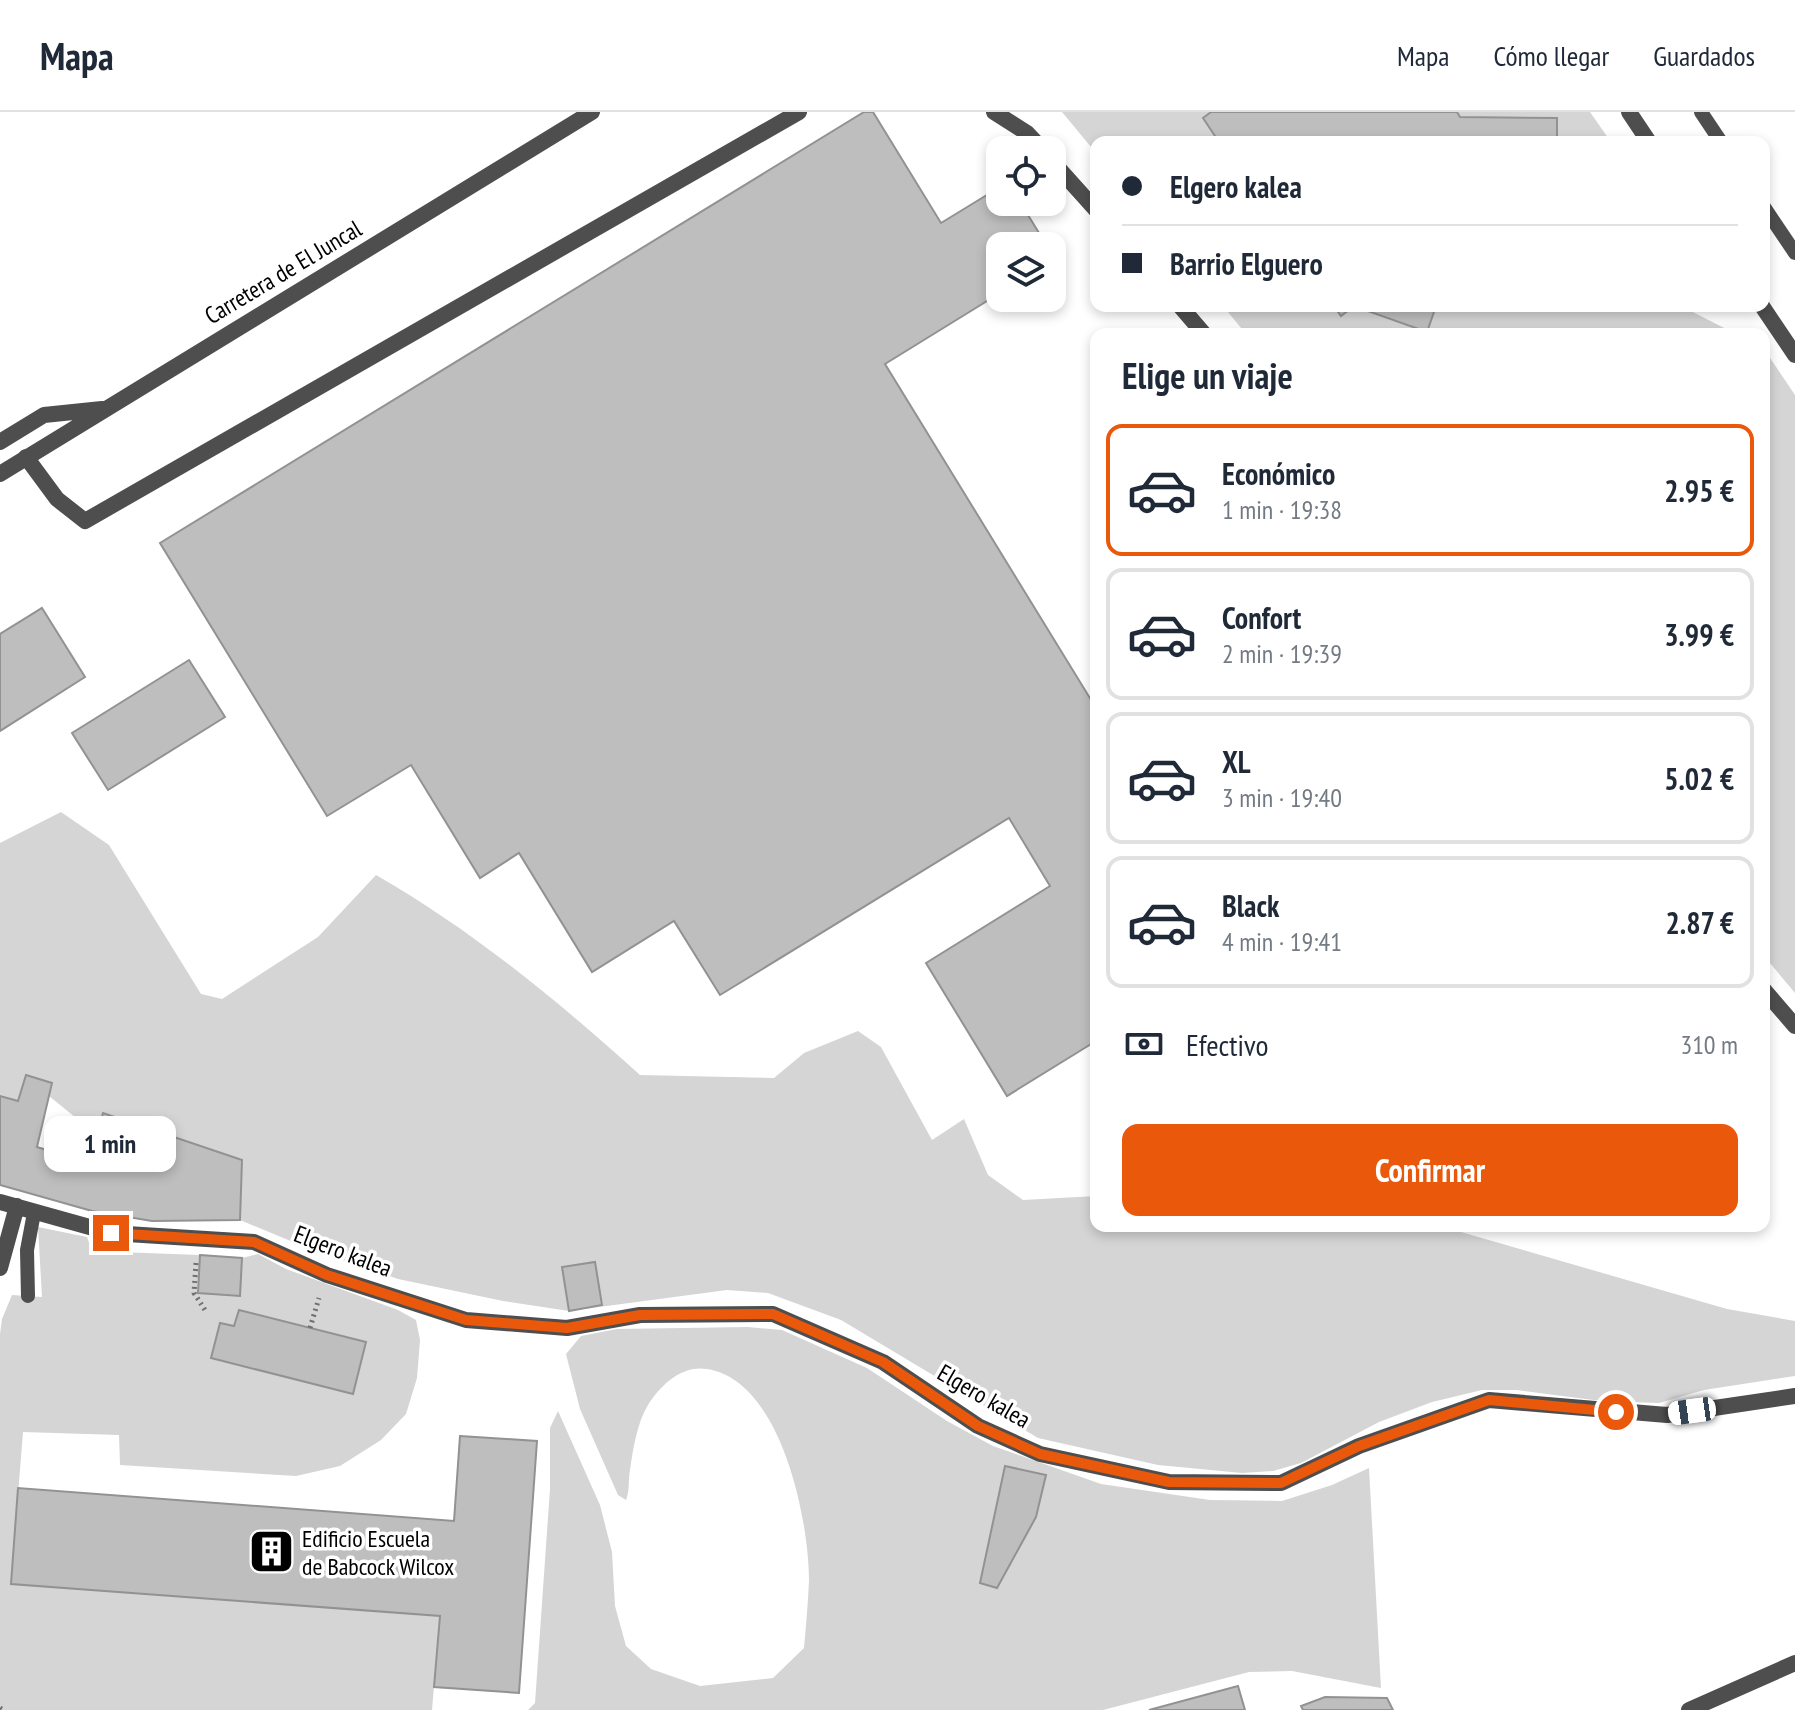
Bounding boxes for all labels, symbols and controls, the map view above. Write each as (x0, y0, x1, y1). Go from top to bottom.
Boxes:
text: Mapa (40, 31, 114, 80)
text: Mapa (1397, 37, 1449, 74)
text: Cómo llegar (1493, 37, 1609, 74)
text: Guardados (1653, 37, 1755, 74)
map controls (986, 136, 1066, 312)
button: locate (986, 136, 1066, 216)
text: Elgero kalea (1170, 167, 1302, 206)
street label: Carretera de El Juncal (199, 213, 368, 331)
button: layers (986, 232, 1066, 312)
text: Barrio Elguero (1170, 244, 1323, 283)
text: Elige un viaje (1122, 352, 1293, 399)
icon: car (1126, 454, 1198, 526)
text: Económico (1222, 454, 1335, 493)
text: 2.95 € (1664, 471, 1734, 510)
text: 1 min · 19:38 (1222, 493, 1342, 526)
icon: car (1126, 598, 1198, 670)
text: Confort (1222, 598, 1301, 637)
text: 3.99 € (1664, 615, 1734, 654)
text: 2 min · 19:39 (1222, 637, 1342, 670)
icon: car (1126, 742, 1198, 814)
text: XL (1222, 742, 1251, 781)
text: 5.02 € (1664, 759, 1734, 798)
text: 3 min · 19:40 (1222, 781, 1342, 814)
icon: car (1126, 886, 1198, 958)
text: Black (1222, 886, 1279, 925)
text: 2.87 € (1665, 903, 1734, 942)
text: 4 min · 19:41 (1222, 925, 1342, 958)
icon: cash (1122, 1022, 1166, 1066)
text: Efectivo (1186, 1025, 1269, 1064)
text: 310 m (1680, 1028, 1738, 1061)
callout: 1 min (45, 1117, 177, 1173)
button: Confirmar (1122, 1124, 1738, 1216)
text: 1 min (84, 1127, 136, 1160)
route end (93, 1215, 129, 1251)
street label: Elgero kalea (290, 1218, 396, 1284)
street label: Elgero kalea (932, 1357, 1036, 1435)
route start (1598, 1394, 1634, 1430)
car (1667, 1396, 1717, 1426)
place label: Edificio Escuela de Babcock Wilcox (302, 1523, 454, 1582)
building icon: Edificio Escuela de Babcock Wilcox (247, 1528, 295, 1576)

